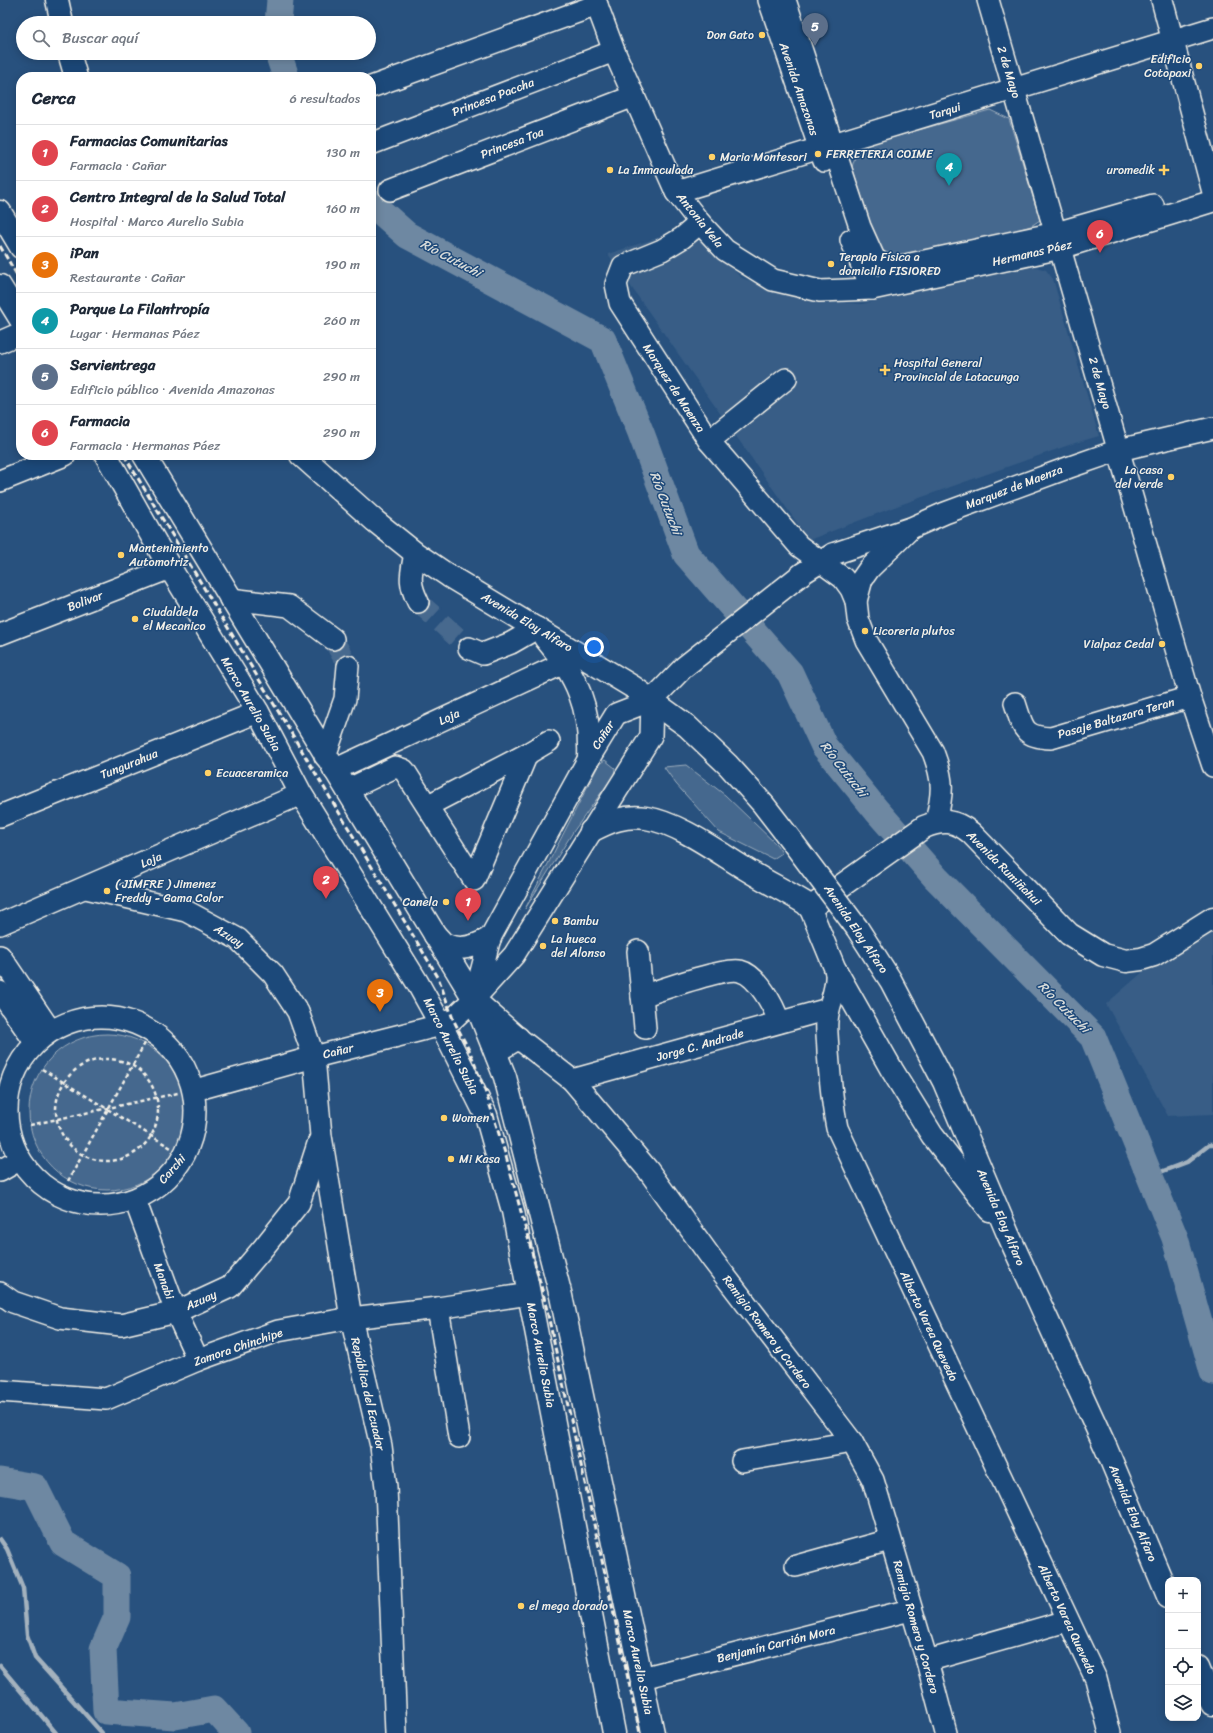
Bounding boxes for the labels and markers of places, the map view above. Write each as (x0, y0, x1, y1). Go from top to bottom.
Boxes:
pin: 5 (802, 13, 828, 46)
place label: Don Gato (706, 24, 754, 46)
marker: Don Gato (757, 30, 767, 40)
place label: Edificio Cotopaxi (1144, 48, 1192, 84)
marker: Edificio Cotopaxi (1194, 61, 1204, 71)
place label: FERRETERIA COIME (826, 143, 934, 165)
place label: Maria Montesori (720, 146, 807, 168)
marker: FERRETERIA COIME (813, 149, 823, 159)
marker: Maria Montesori (707, 152, 717, 162)
pin: 4 (936, 153, 962, 186)
place label: La Inmaculada (618, 159, 694, 181)
place label: uromedik (1107, 159, 1156, 181)
marker: uromedik (1158, 164, 1170, 176)
marker: La Inmaculada (605, 165, 615, 175)
pin: 6 (1087, 220, 1113, 253)
place label: Terapia Física a domicilio FISIORED (839, 246, 941, 282)
marker: Terapia Física a domicilio FISIORED (826, 259, 836, 269)
place label: Hospital General Provincial de Latacunga (894, 352, 1019, 388)
marker: Hospital General Provincial de Latacunga (879, 364, 891, 376)
place label: La casa del verde (1115, 459, 1163, 495)
marker: La casa del verde (1166, 472, 1176, 482)
place label: Mantenimiento Automotriz (128, 537, 209, 573)
marker: Mantenimiento Automotriz (116, 550, 126, 560)
place label: Ciudaldela el Mecanico (143, 601, 206, 637)
marker: Ciudaldela el Mecanico (130, 614, 140, 624)
place label: Licoreria plutos (873, 620, 955, 642)
marker: Licoreria plutos (860, 626, 870, 636)
place label: Vialpaz Cedal (1084, 633, 1155, 655)
marker: Vialpaz Cedal (1157, 639, 1167, 649)
place label: Ecuaceramica (216, 762, 288, 784)
marker: Ecuaceramica (203, 768, 213, 778)
pin: 2 (313, 866, 339, 899)
place label: ( JIMFRE ) Jimenez Freddy - Gama Color (115, 873, 224, 909)
marker: ( JIMFRE ) Jimenez Freddy - Gama Color (102, 886, 112, 896)
pin: 1 (455, 888, 481, 921)
place label: Canela (402, 891, 438, 913)
marker: Canela (441, 897, 451, 907)
place label: Bambu (563, 910, 599, 932)
marker: Bambu (550, 916, 560, 926)
place label: La hueca del Alonso (551, 928, 605, 964)
marker: La hueca del Alonso (538, 941, 548, 951)
pin: 3 (367, 979, 393, 1012)
place label: Women (452, 1107, 490, 1129)
marker: Women (439, 1113, 449, 1123)
place label: Mi Kasa (459, 1148, 500, 1170)
marker: Mi Kasa (446, 1154, 456, 1164)
place label: el mega dorado (529, 1595, 608, 1617)
marker: el mega dorado (516, 1601, 526, 1611)

